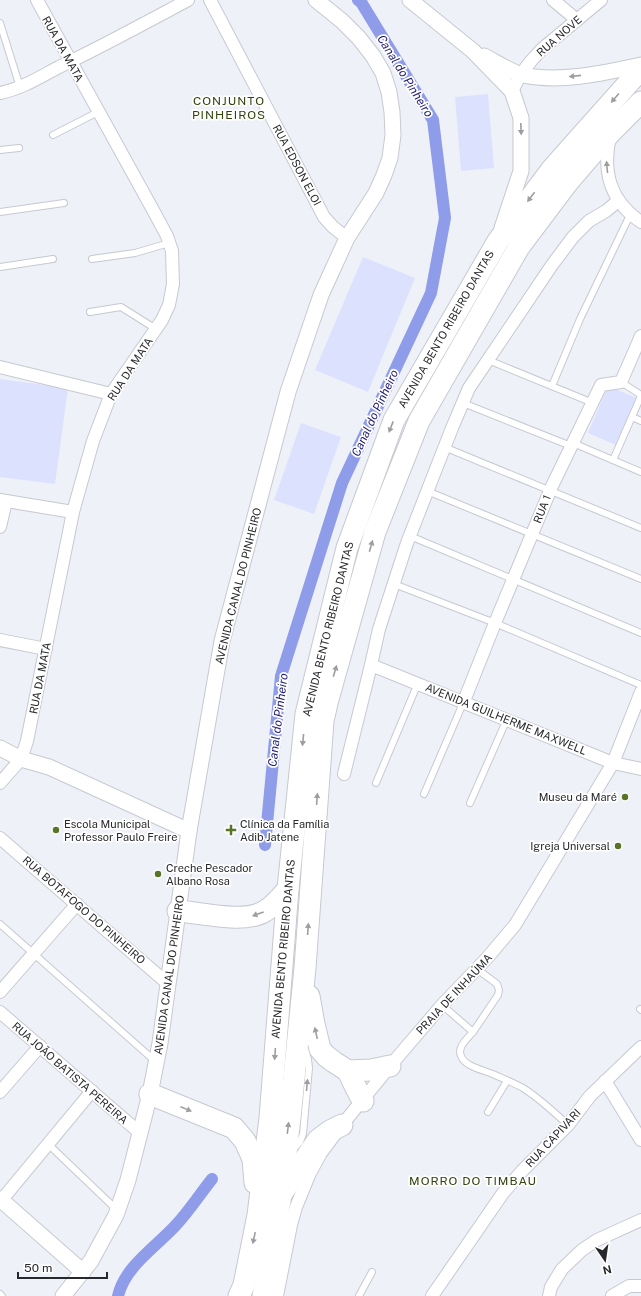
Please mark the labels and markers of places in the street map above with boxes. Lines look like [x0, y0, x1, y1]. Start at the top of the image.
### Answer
place label: Museu da Maré [539, 791, 617, 803]
marker: Museu da Maré [620, 792, 630, 802]
place label: Escola Municipal Professor Paulo Freire [64, 818, 178, 843]
place label: Clínica da Família Adib Jatene [240, 818, 329, 843]
marker: Clínica da Família Adib Jatene [225, 824, 237, 836]
marker: Escola Municipal Professor Paulo Freire [51, 825, 61, 835]
place label: Igreja Universal [530, 840, 610, 852]
marker: Igreja Universal [613, 841, 623, 851]
place label: Creche Pescador Albano Rosa [166, 862, 253, 887]
marker: Creche Pescador Albano Rosa [153, 869, 163, 879]

